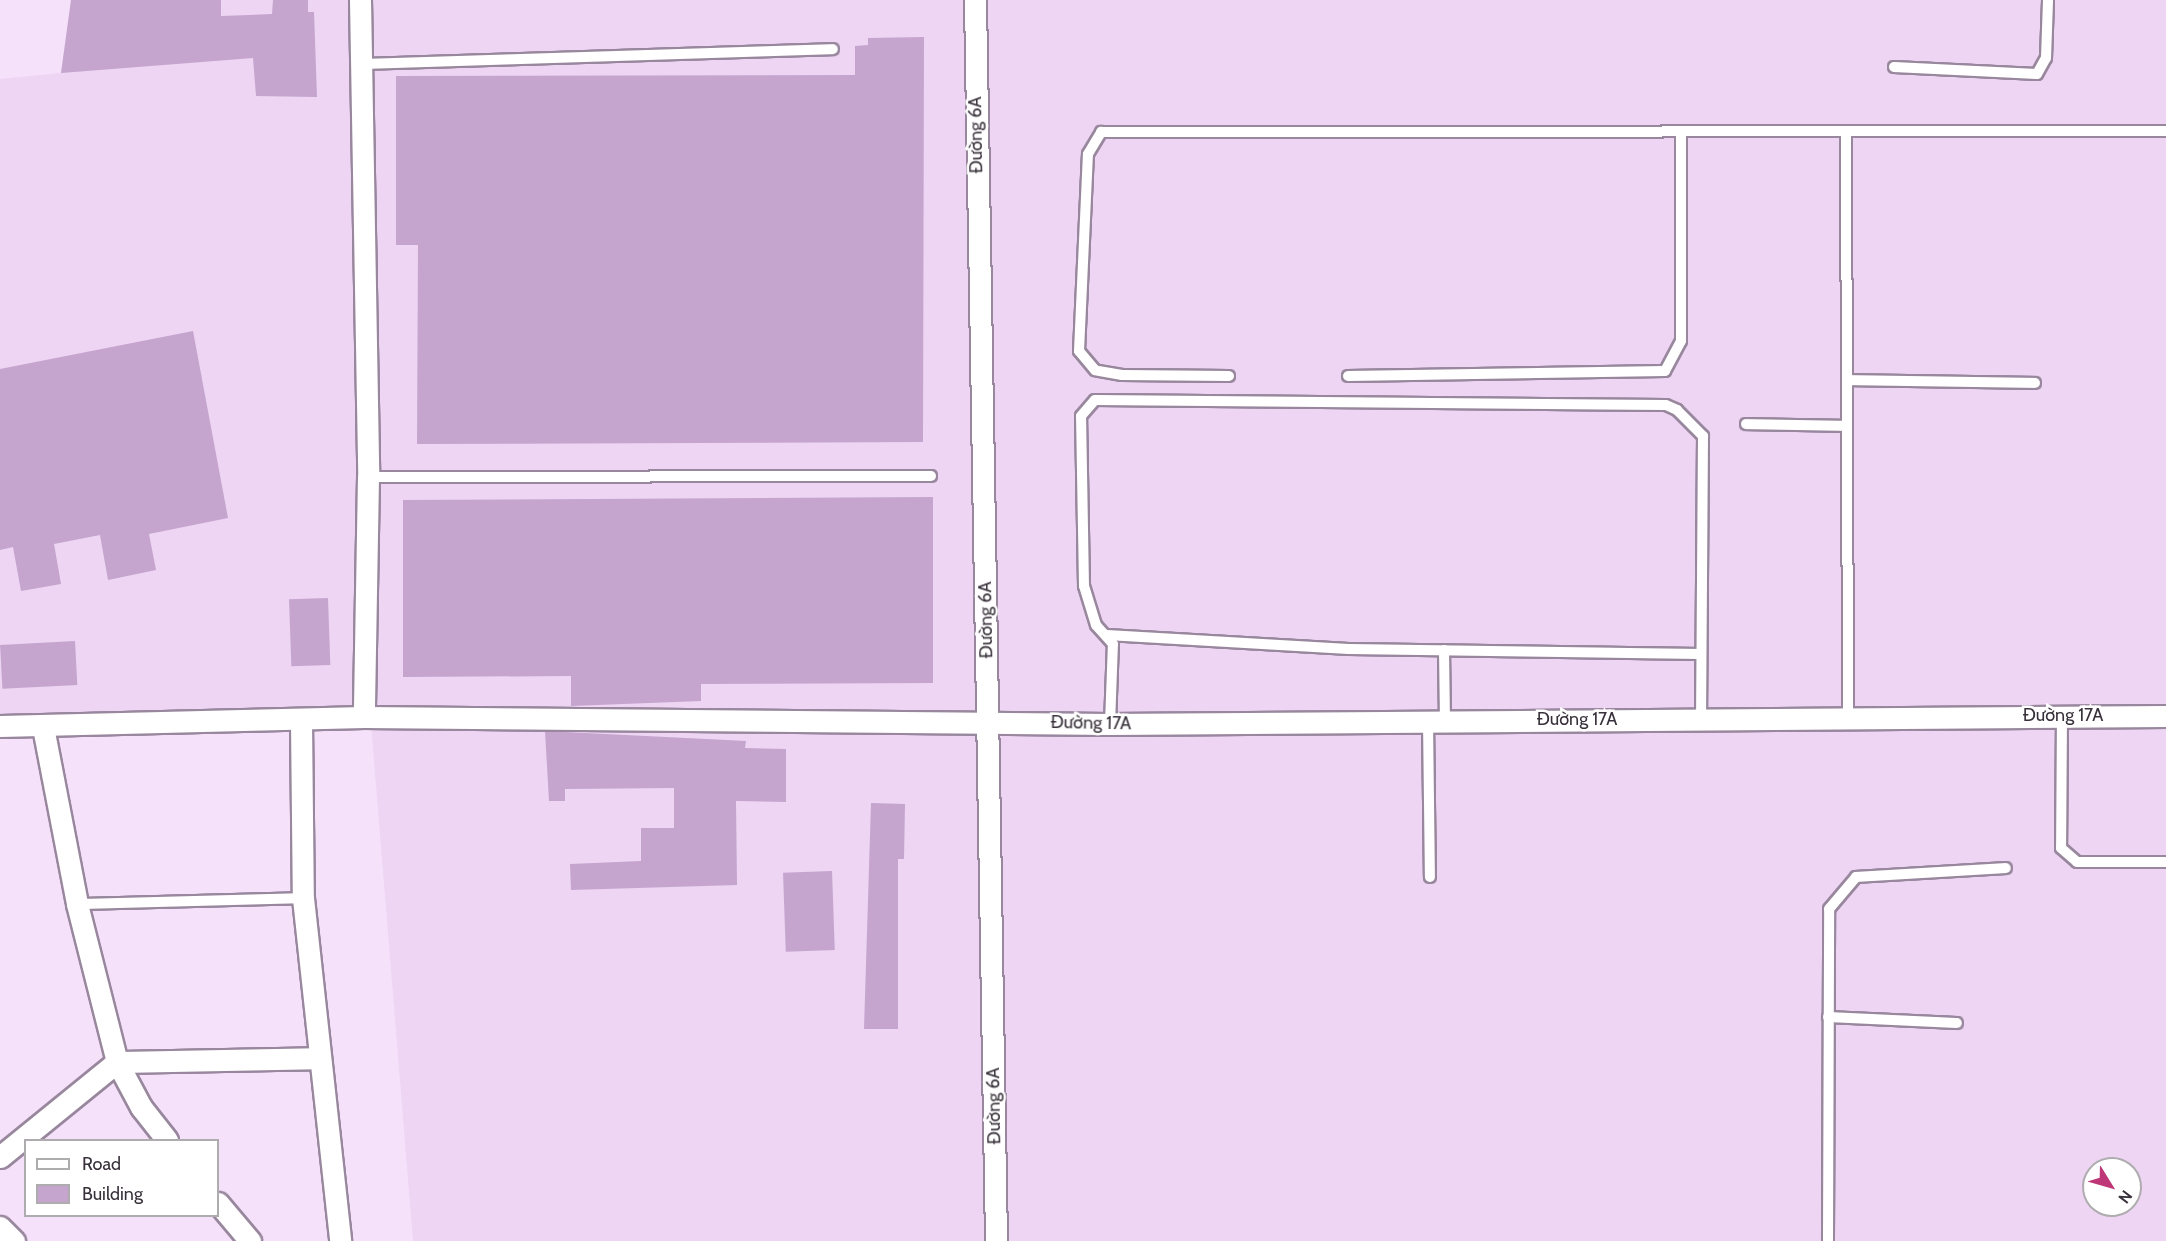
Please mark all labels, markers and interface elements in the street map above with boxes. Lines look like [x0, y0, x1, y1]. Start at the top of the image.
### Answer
street label: Đường 6A [965, 96, 987, 174]
street label: Đường 6A [975, 581, 997, 659]
street label: Đường 17A [2023, 704, 2103, 726]
street label: Đường 17A [1537, 708, 1617, 730]
street label: Đường 17A [1050, 711, 1132, 735]
street label: Đường 6A [983, 1067, 1005, 1145]
legend [24, 1139, 219, 1217]
text: Road [82, 1153, 121, 1175]
north arrow [2082, 1157, 2142, 1217]
text: Building [82, 1183, 143, 1205]
text: N [2114, 1187, 2136, 1207]

